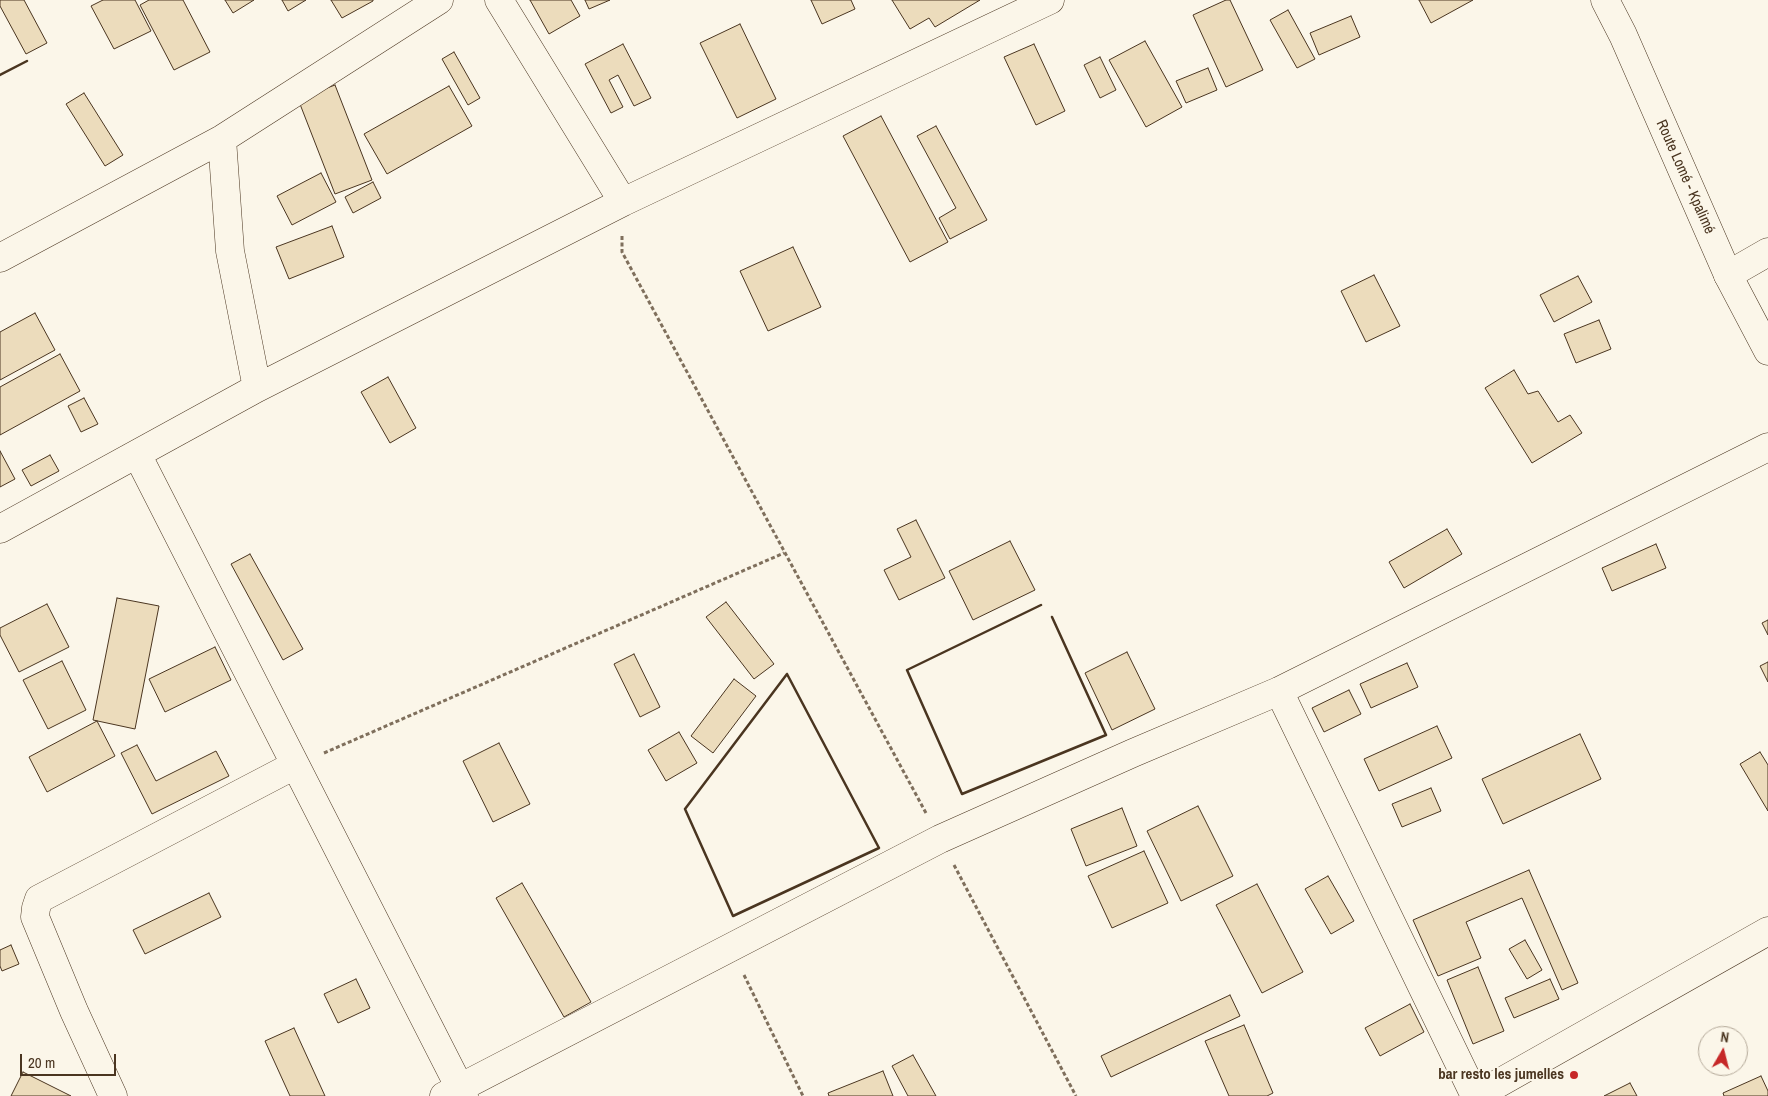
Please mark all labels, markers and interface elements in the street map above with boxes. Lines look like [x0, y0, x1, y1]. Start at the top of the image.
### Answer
street label: Route Lomé - Kpalimé [1652, 117, 1718, 237]
north arrow [1698, 1026, 1748, 1076]
text: N [1720, 1028, 1730, 1047]
scale bar [22, 1044, 119, 1076]
text: 20 m [28, 1052, 55, 1073]
place label: bar resto les jumelles [1438, 1066, 1564, 1084]
marker: bar resto les jumelles [1568, 1069, 1580, 1081]

